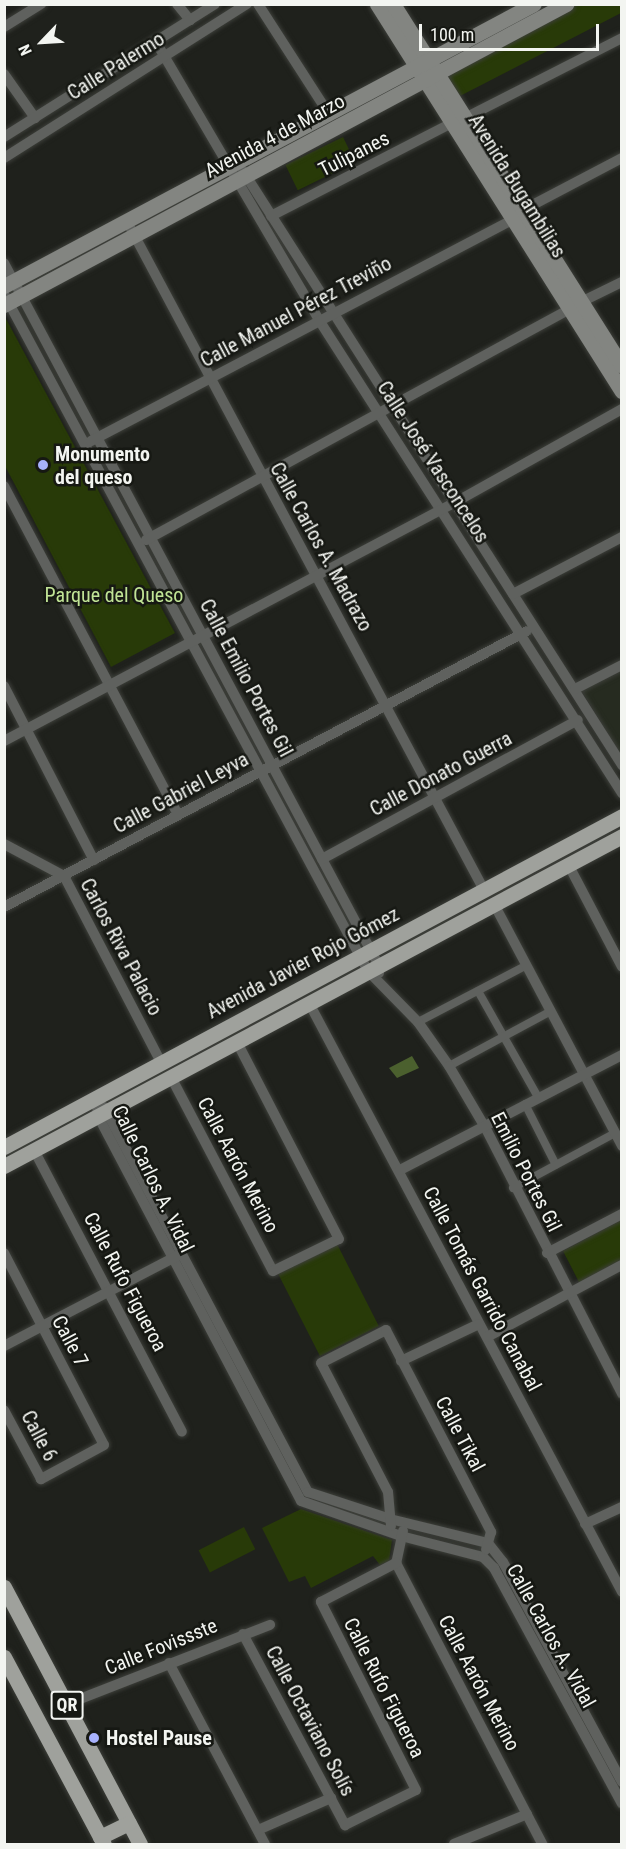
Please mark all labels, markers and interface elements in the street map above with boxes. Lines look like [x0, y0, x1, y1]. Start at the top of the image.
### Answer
north arrow [12, 12, 72, 72]
scale bar [422, 12, 602, 50]
text: 100 m [430, 24, 474, 45]
street label: Calle Palermo [63, 27, 169, 105]
text: N [15, 41, 36, 58]
street label: Avenida 4 de Marzo [201, 89, 349, 183]
street label: Avenida Bugambilias [463, 110, 571, 262]
street label: Tulipanes [315, 126, 393, 182]
street label: Calle Manuel Pérez Treviño [196, 251, 396, 373]
street label: Calle José Vasconcelos [372, 377, 494, 547]
place label: Monumento del queso [55, 442, 150, 489]
marker: Monumento del queso [36, 458, 50, 472]
street label: Calle Carlos A. Madrazo [265, 458, 377, 636]
park label: Parque del Queso [45, 583, 183, 607]
street label: Calle Emilio Portes Gil [194, 595, 298, 761]
street label: Calle Donato Guerra [366, 726, 516, 822]
street label: Calle Gabriel Leyva [109, 747, 253, 839]
street label: Carlos Riva Palacio [75, 874, 167, 1020]
street label: Avenida Javier Rojo Gómez [203, 902, 403, 1024]
street label: Calle Aarón Merino [192, 1093, 284, 1237]
street label: Calle Carlos A. Vidal [107, 1102, 199, 1256]
street label: Emilio Portes Gil [486, 1108, 566, 1236]
street label: Calle Tomás Garrido Canabal [418, 1182, 546, 1396]
street label: Calle Rufo Figueroa [78, 1208, 172, 1356]
street label: Calle 7 [47, 1312, 93, 1370]
street label: Calle Tikal [430, 1392, 490, 1476]
street label: Calle 6 [16, 1407, 62, 1465]
street label: Calle Carlos A. Vidal [502, 1560, 600, 1712]
street label: Calle Aarón Merino [433, 1611, 525, 1755]
street label: Calle Fovissste [101, 1614, 221, 1680]
street label: Calle Rufo Figueroa [338, 1614, 430, 1762]
street label: Calle Octaviano Solís [260, 1642, 360, 1800]
road number: QR [50, 1690, 84, 1720]
place label: Hostel Pause [106, 1726, 212, 1750]
marker: Hostel Pause [87, 1731, 101, 1745]

